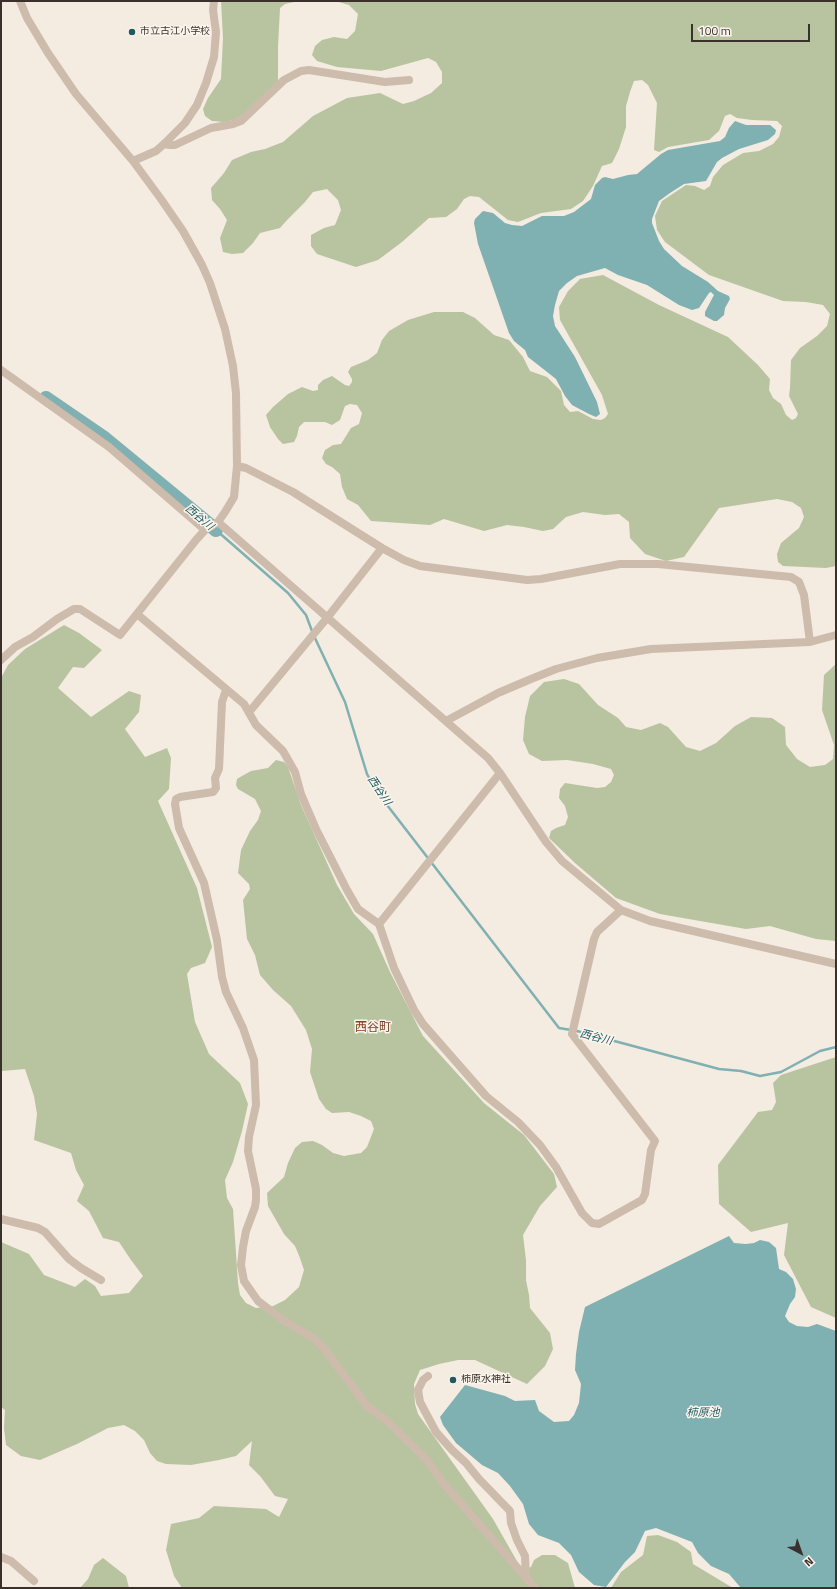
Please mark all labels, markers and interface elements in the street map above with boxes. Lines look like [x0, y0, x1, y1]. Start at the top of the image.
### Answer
scale bar [693, 16, 812, 42]
text: 100 m [698, 21, 731, 40]
place label: 市立古江小学校 [140, 26, 210, 38]
marker: 市立古江小学校 [127, 27, 137, 37]
water label: 西谷川 [182, 502, 216, 534]
water label: 西谷川 [364, 774, 394, 808]
district label: 西谷町 [355, 1021, 391, 1035]
water label: 西谷川 [578, 1028, 614, 1048]
place label: 柿原水神社 [461, 1374, 511, 1386]
marker: 柿原水神社 [448, 1375, 458, 1385]
water label: 柿原池 [687, 1406, 719, 1420]
north arrow [781, 1533, 821, 1573]
text: N [801, 1554, 817, 1571]

